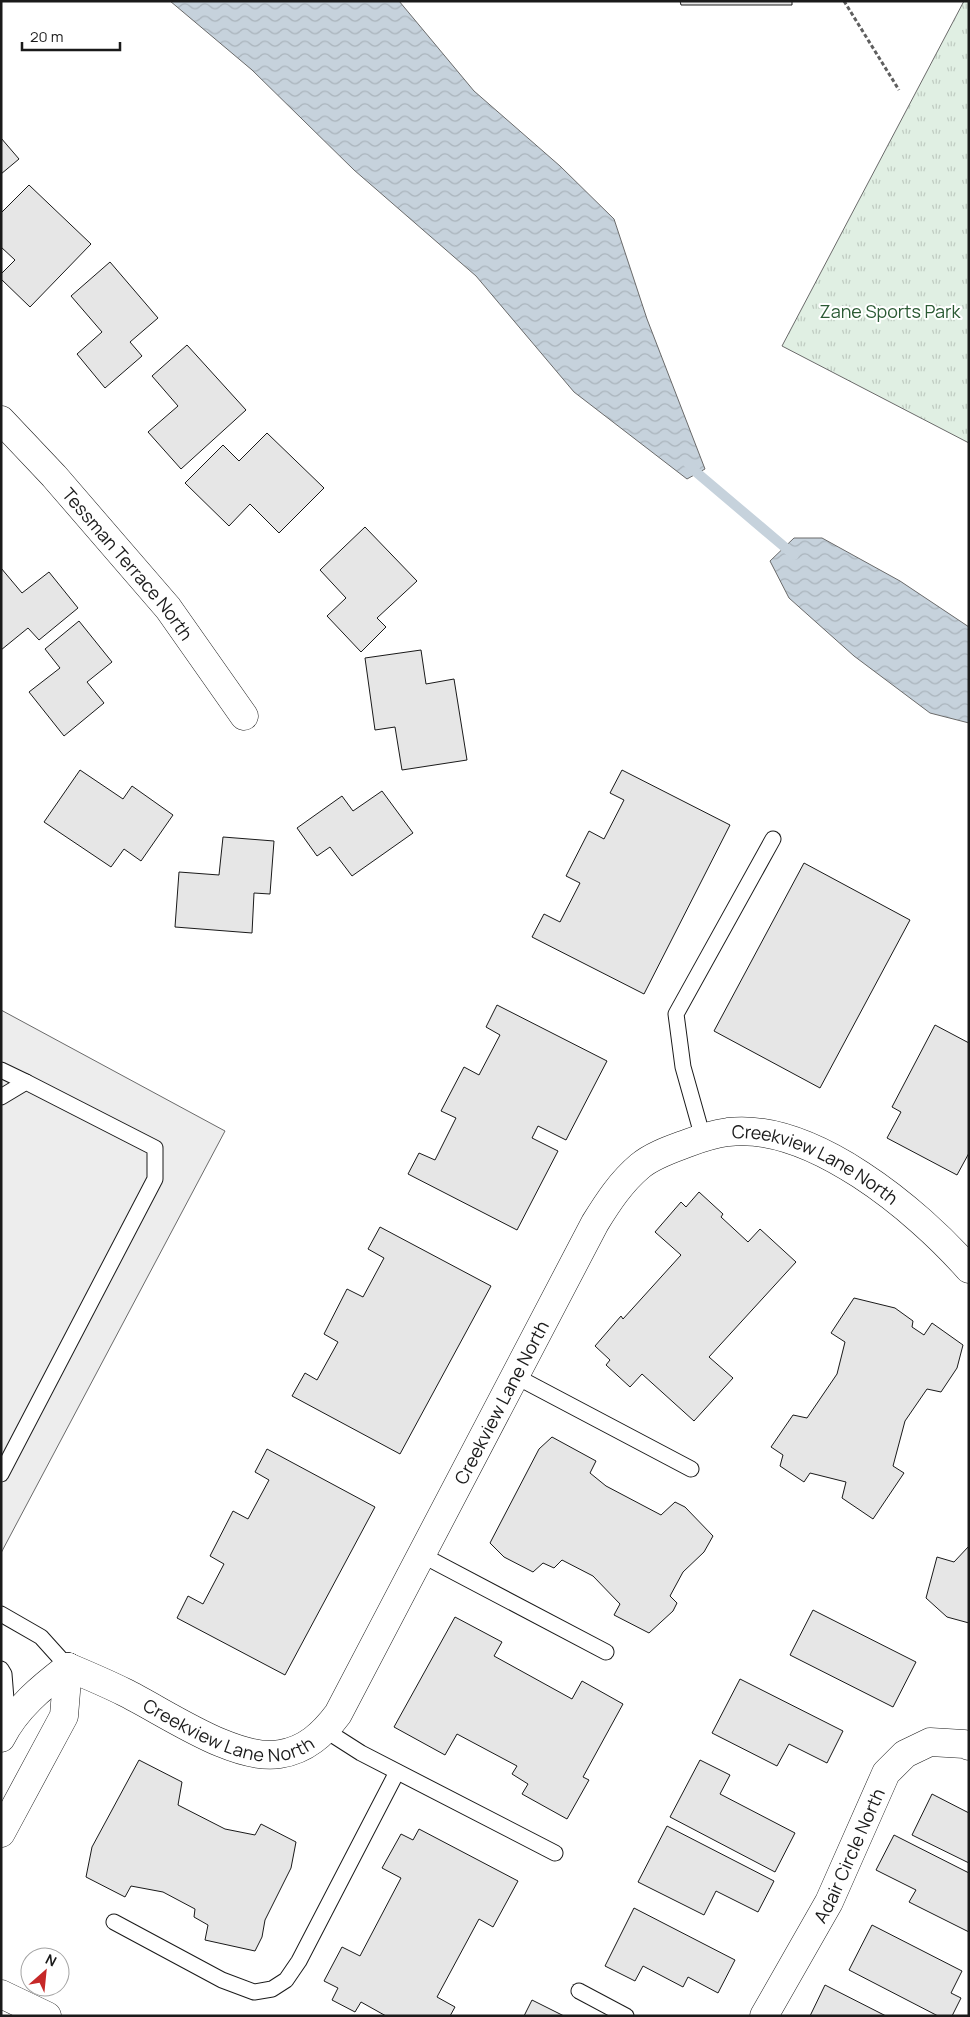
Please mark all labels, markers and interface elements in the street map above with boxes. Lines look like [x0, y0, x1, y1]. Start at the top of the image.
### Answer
scale bar [22, 20, 120, 52]
text: 20 m [30, 26, 63, 47]
park label: Zane Sports Park [820, 299, 961, 323]
street label: Tessman Terrace North [57, 482, 199, 645]
street label: Creekview Lane North [732, 1119, 903, 1210]
street label: Creekview Lane North [448, 1316, 554, 1488]
street label: Creekview Lane North [139, 1693, 319, 1767]
street label: Adair Circle North [808, 1784, 890, 1927]
north arrow [20, 1947, 70, 1997]
text: N [42, 1949, 60, 1971]

